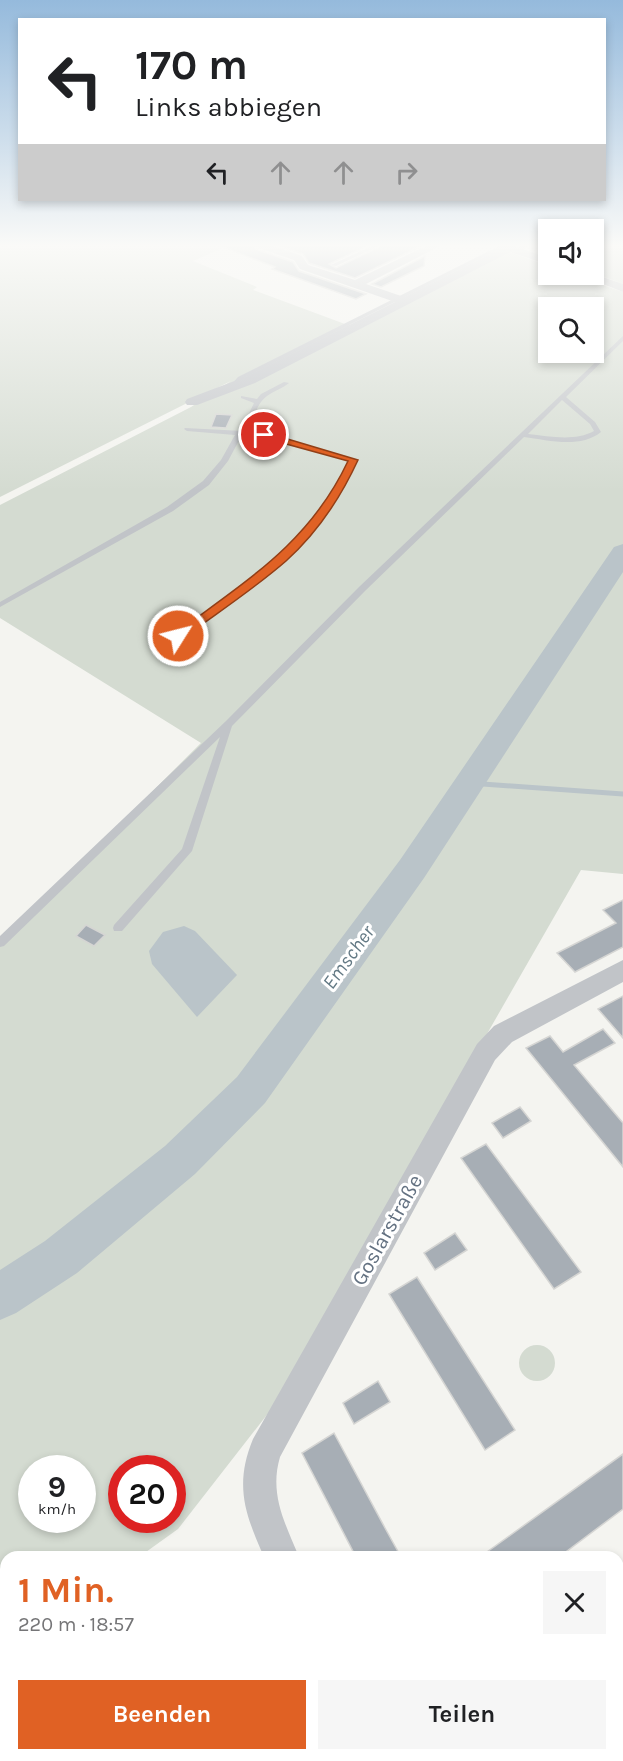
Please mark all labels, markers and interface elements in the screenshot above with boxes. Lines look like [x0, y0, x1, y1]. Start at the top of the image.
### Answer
text: 170 m [135, 40, 248, 90]
icon: left [36, 42, 114, 120]
text: Links abbiegen [135, 91, 322, 123]
icon: left [201, 156, 234, 189]
icon: ahead [264, 156, 297, 189]
icon: ahead [327, 156, 360, 189]
icon: right [390, 156, 423, 189]
map controls [538, 219, 604, 363]
button: sound [538, 219, 604, 285]
button: search [538, 297, 604, 363]
pin [238, 409, 289, 460]
icon: arrive [247, 418, 280, 451]
position arrow [146, 604, 210, 668]
water label: Emscher [318, 920, 380, 993]
street label: Goslarstraße [347, 1170, 427, 1290]
speed limit sign: 20 [108, 1455, 186, 1533]
text: 9 [48, 1469, 66, 1505]
text: km/h [38, 1500, 76, 1518]
text: 1 Min. [18, 1569, 113, 1611]
button: close [543, 1571, 606, 1634]
text: 220 m · 18:57 [18, 1613, 134, 1636]
button: Beenden [18, 1680, 306, 1749]
button: Teilen [318, 1680, 606, 1749]

